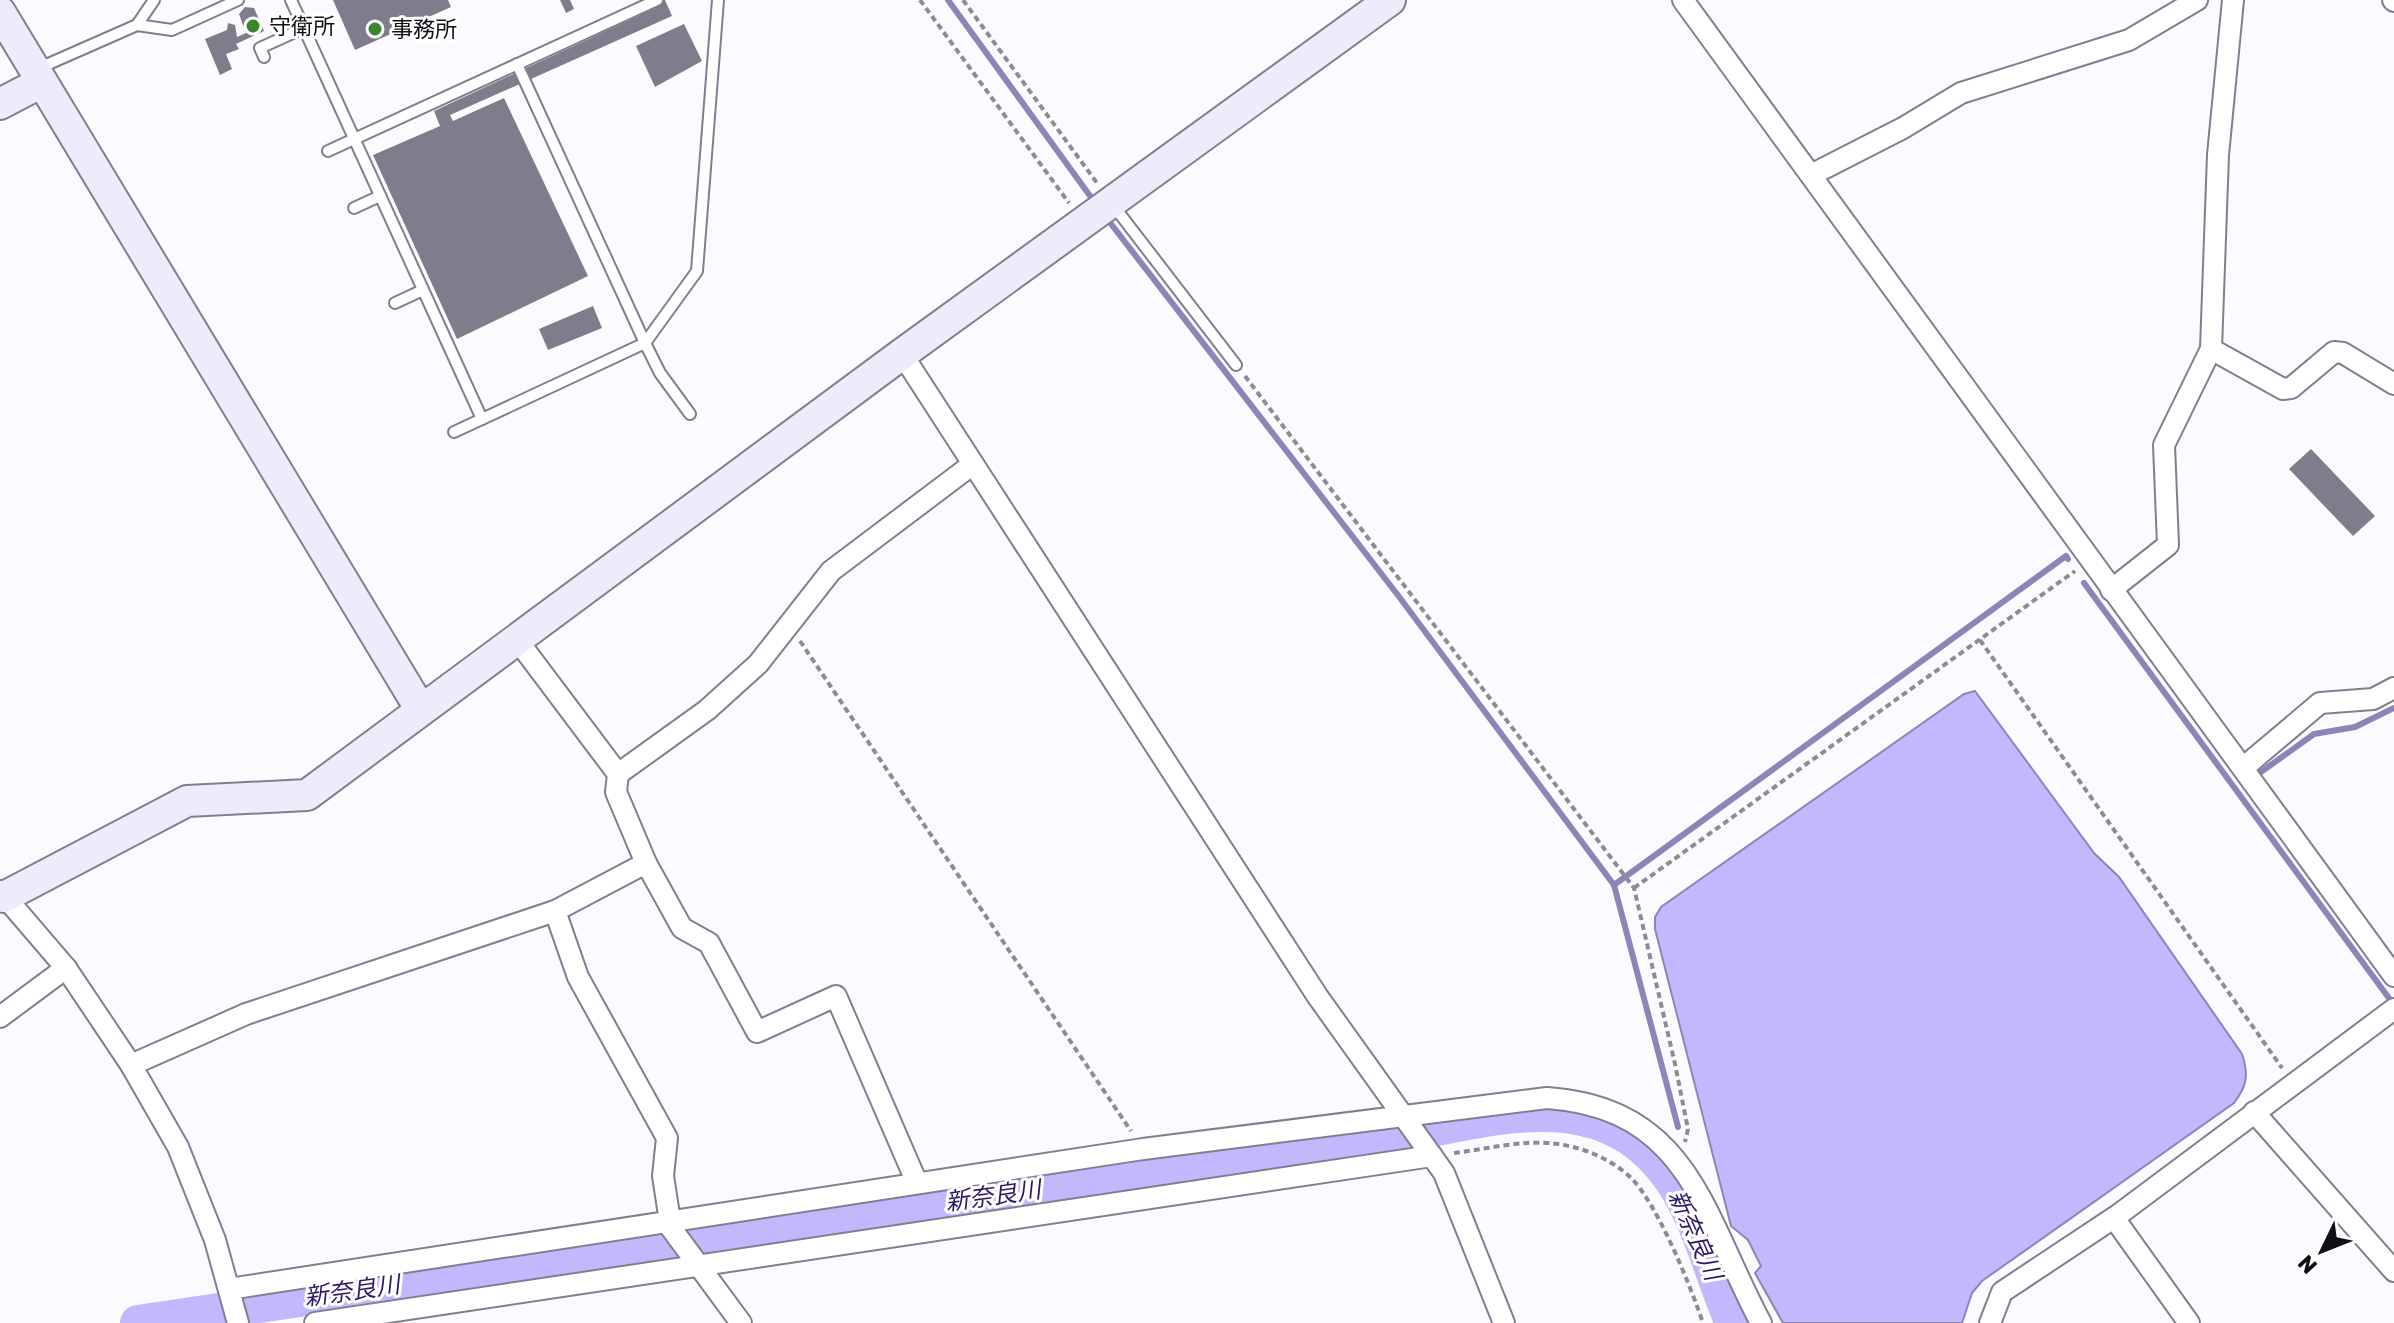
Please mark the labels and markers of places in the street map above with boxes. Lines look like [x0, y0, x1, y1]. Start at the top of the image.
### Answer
place label: 守衛所 [269, 13, 335, 40]
place label: 事務所 [391, 16, 457, 43]
marker: 守衛所 [244, 17, 262, 35]
marker: 事務所 [366, 20, 384, 38]

